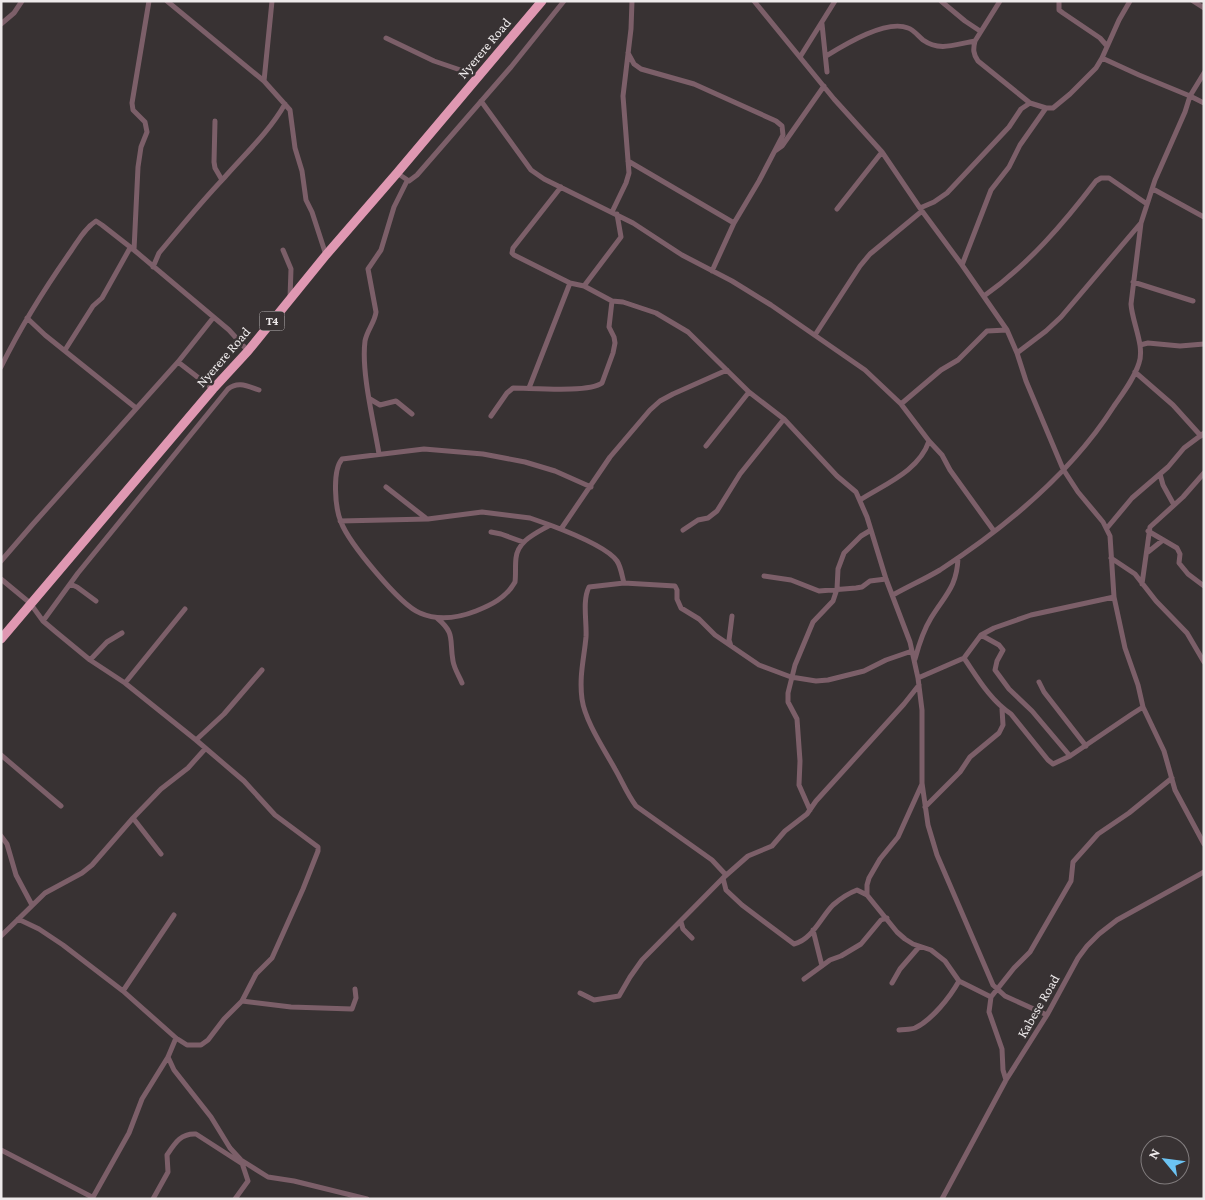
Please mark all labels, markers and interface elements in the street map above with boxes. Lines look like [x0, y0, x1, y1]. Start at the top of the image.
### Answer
street label: Nyerere Road [454, 14, 514, 82]
road number: T4 [260, 312, 284, 331]
street label: Nyerere Road [193, 323, 254, 390]
street label: Kabese Road [1013, 971, 1063, 1040]
north arrow [1140, 1135, 1190, 1185]
text: N [1144, 1145, 1163, 1162]

